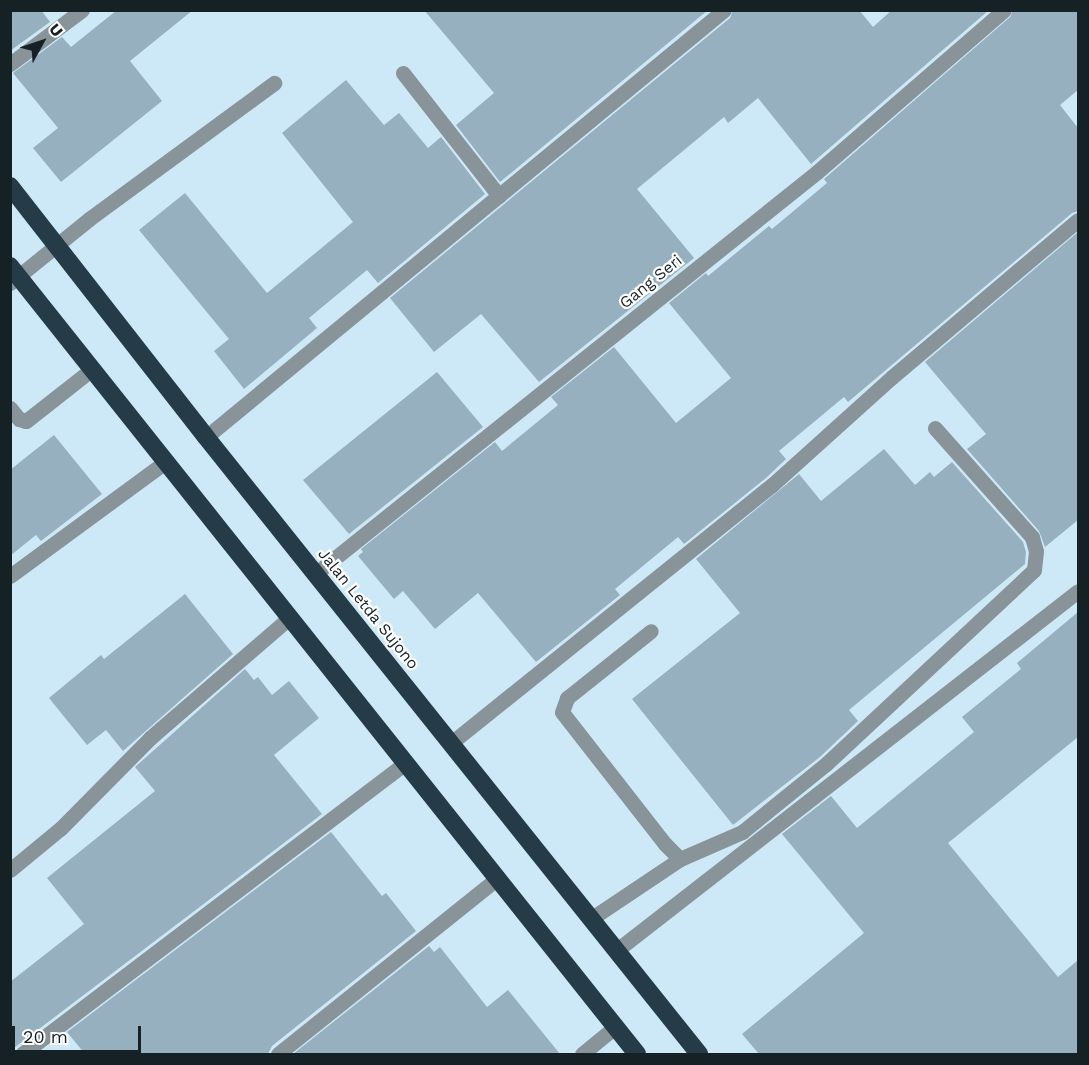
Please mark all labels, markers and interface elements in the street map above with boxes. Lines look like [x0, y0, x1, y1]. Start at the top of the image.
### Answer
north arrow [12, 12, 72, 72]
text: U [45, 20, 67, 41]
street label: Gang Seri [616, 251, 686, 313]
street label: Jalan Letda Sujono [313, 545, 423, 673]
scale bar [15, 1014, 144, 1052]
text: 20 m [23, 1026, 68, 1047]

